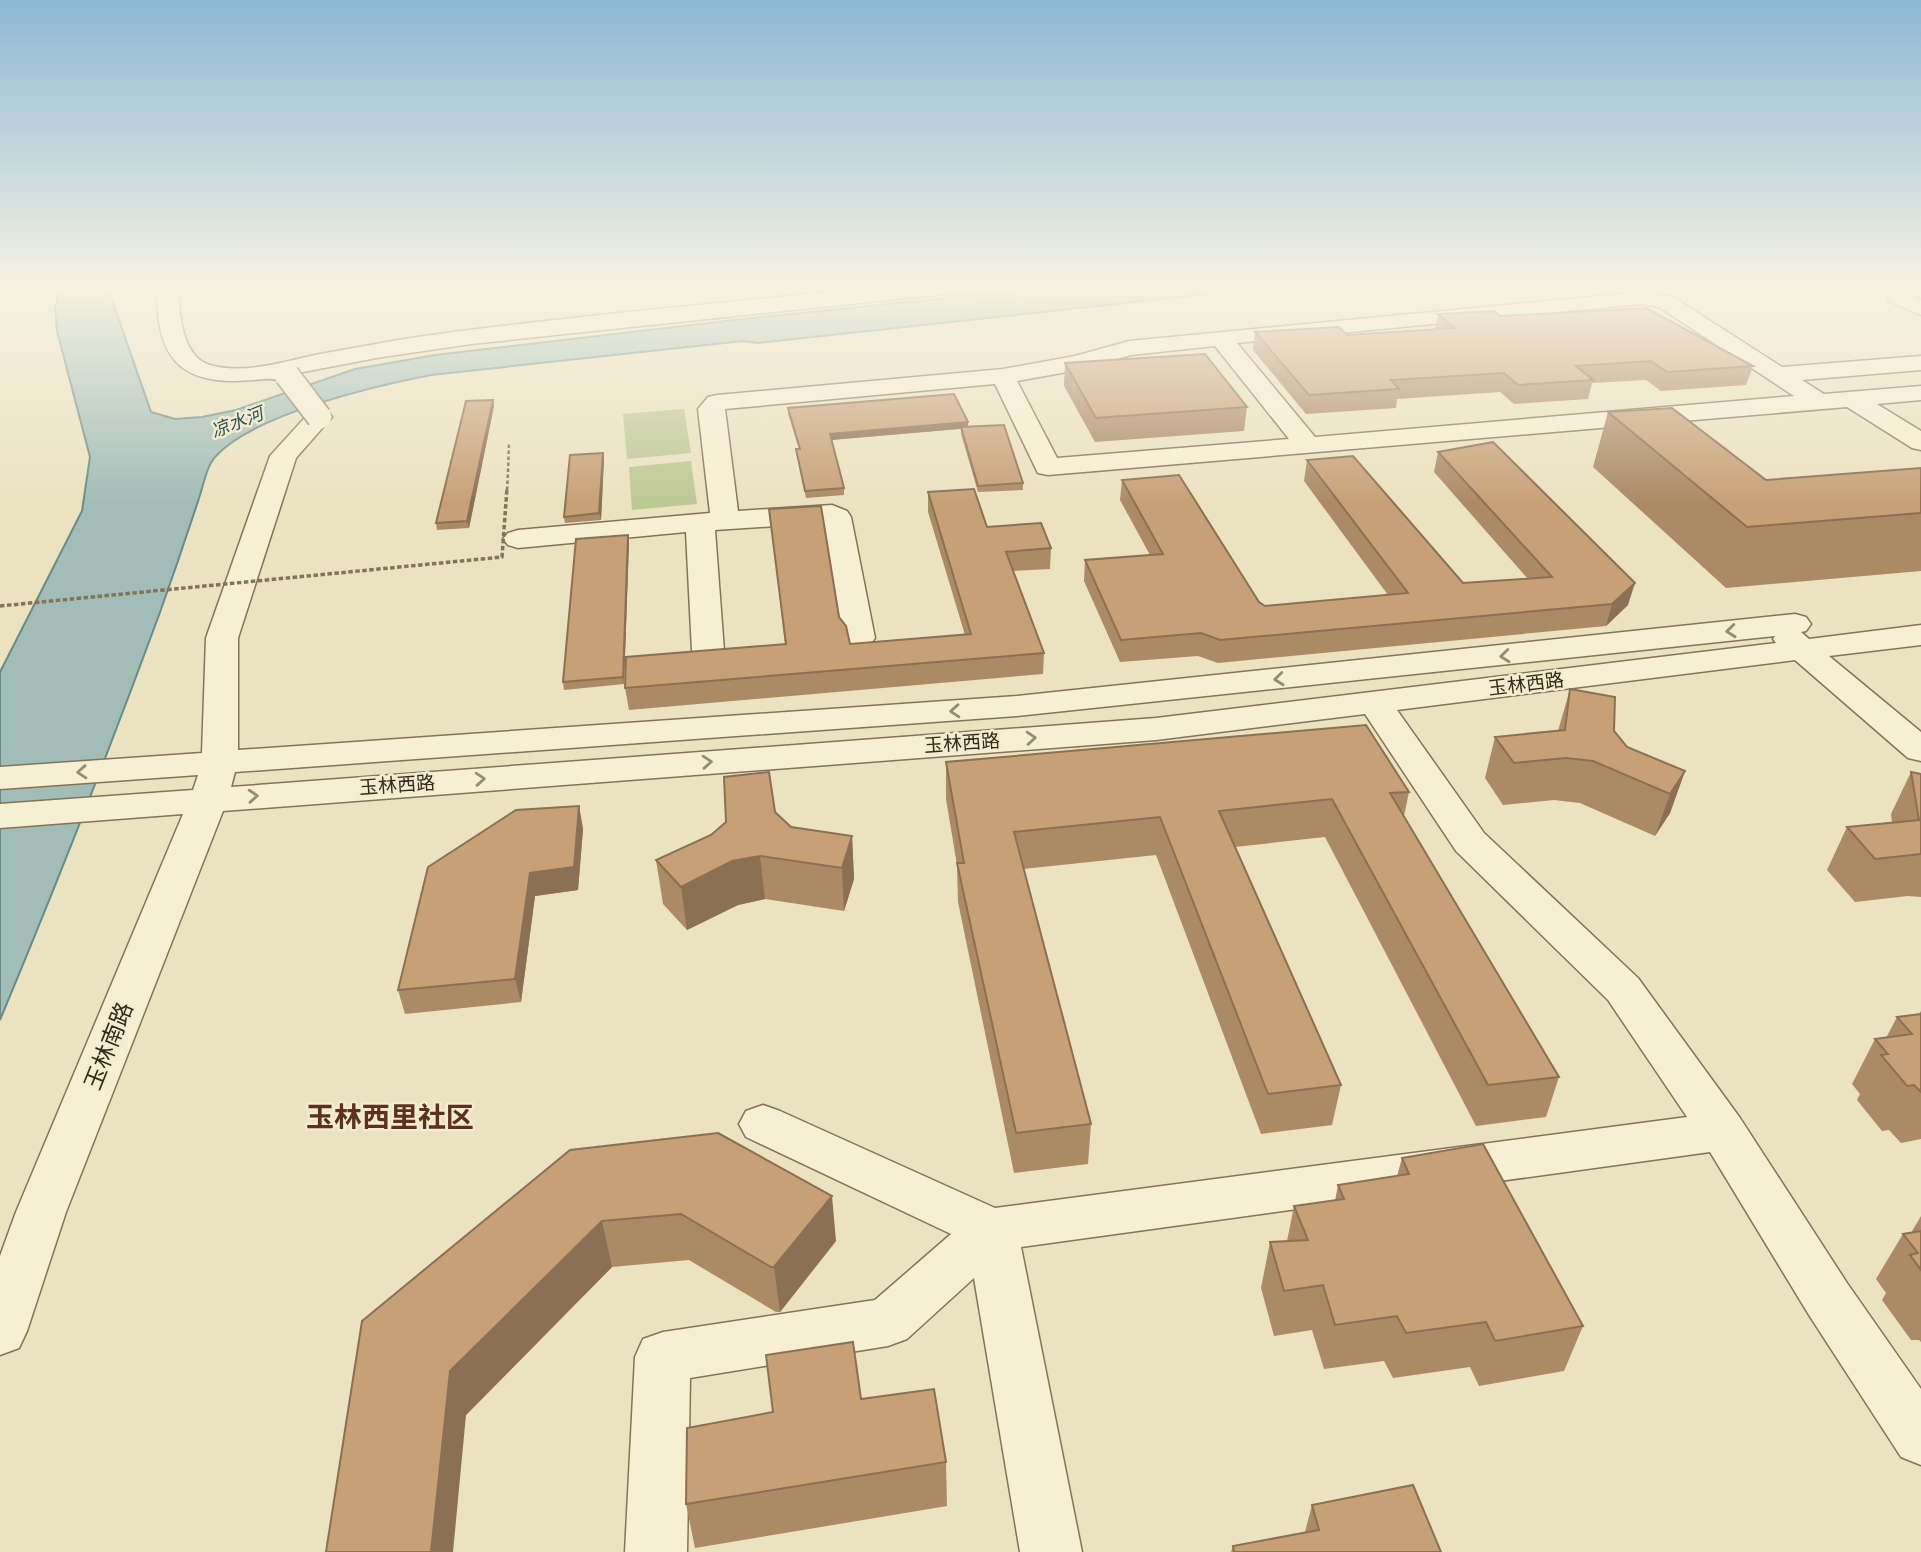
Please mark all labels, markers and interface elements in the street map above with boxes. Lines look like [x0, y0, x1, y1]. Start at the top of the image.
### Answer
water label: 凉水河 [208, 401, 269, 441]
one-way arrow [1726, 624, 1737, 639]
one-way arrow [1499, 648, 1510, 663]
street label: 玉林西路 [1487, 668, 1565, 700]
one-way arrow [1273, 671, 1284, 686]
one-way arrow [949, 703, 960, 718]
street label: 玉林西路 [923, 729, 1001, 757]
one-way arrow [1026, 731, 1037, 746]
one-way arrow [701, 755, 712, 770]
one-way arrow [76, 764, 87, 779]
street label: 玉林西路 [358, 771, 436, 799]
one-way arrow [475, 772, 486, 787]
one-way arrow [248, 789, 259, 804]
street label: 玉林南路 [79, 998, 139, 1094]
district label: 玉林西里社区 [306, 1101, 474, 1134]

